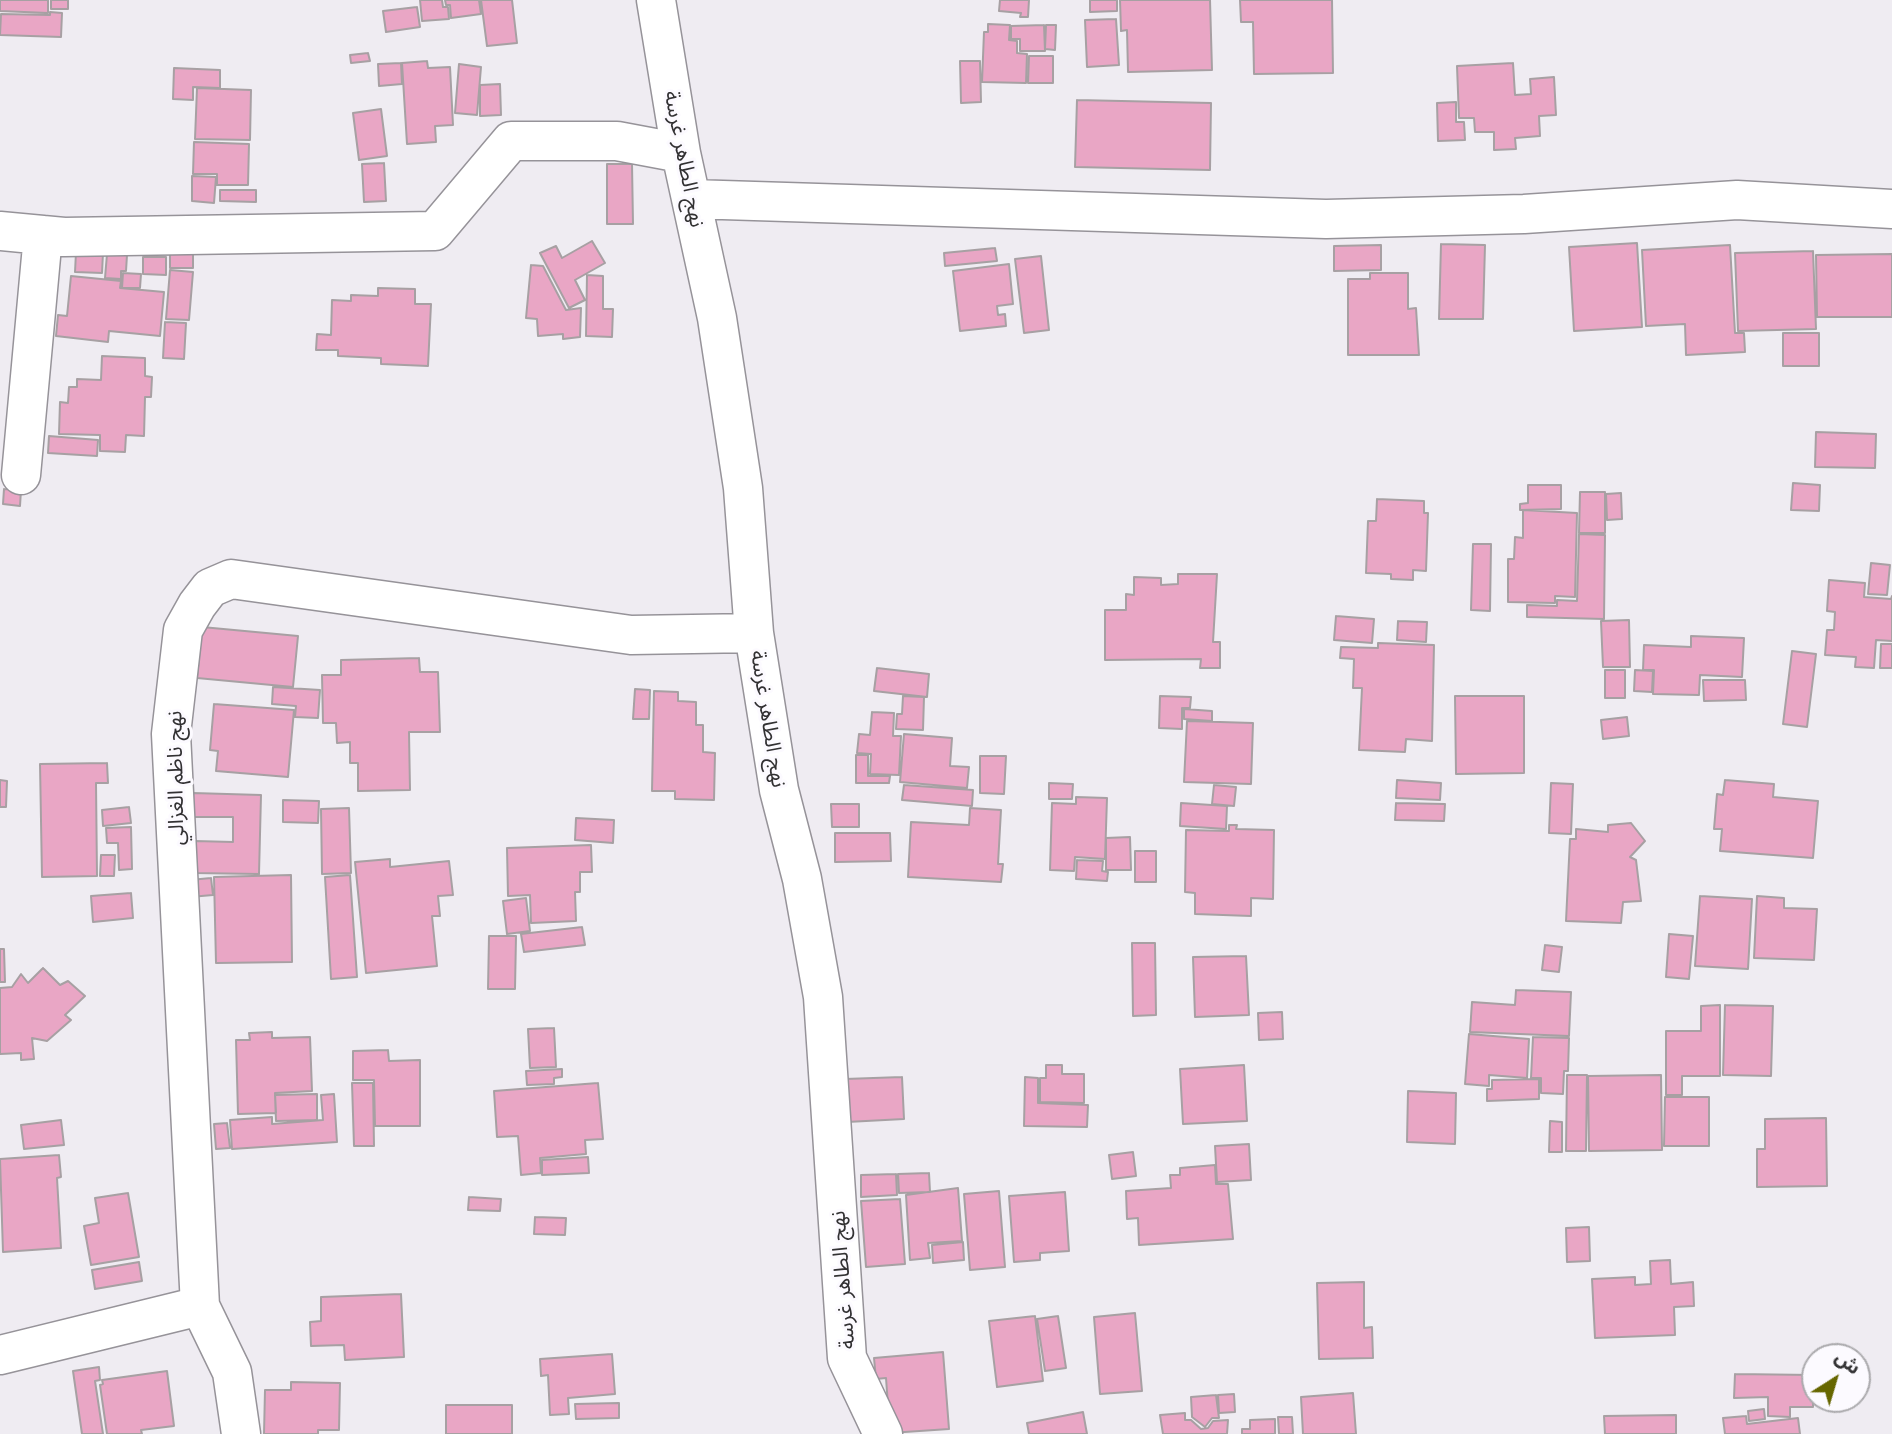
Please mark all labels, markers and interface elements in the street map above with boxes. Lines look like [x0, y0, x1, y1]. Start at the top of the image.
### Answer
street label: نهج الطاهر غرسة [658, 89, 710, 229]
street label: نهج الطاهر غرسة [745, 649, 791, 789]
street label: نهج ناظم الغزالي [162, 710, 190, 846]
street label: نهج الطاهر غرسة [826, 1210, 860, 1350]
north arrow [1801, 1343, 1871, 1413]
text: ش [1830, 1345, 1865, 1379]

